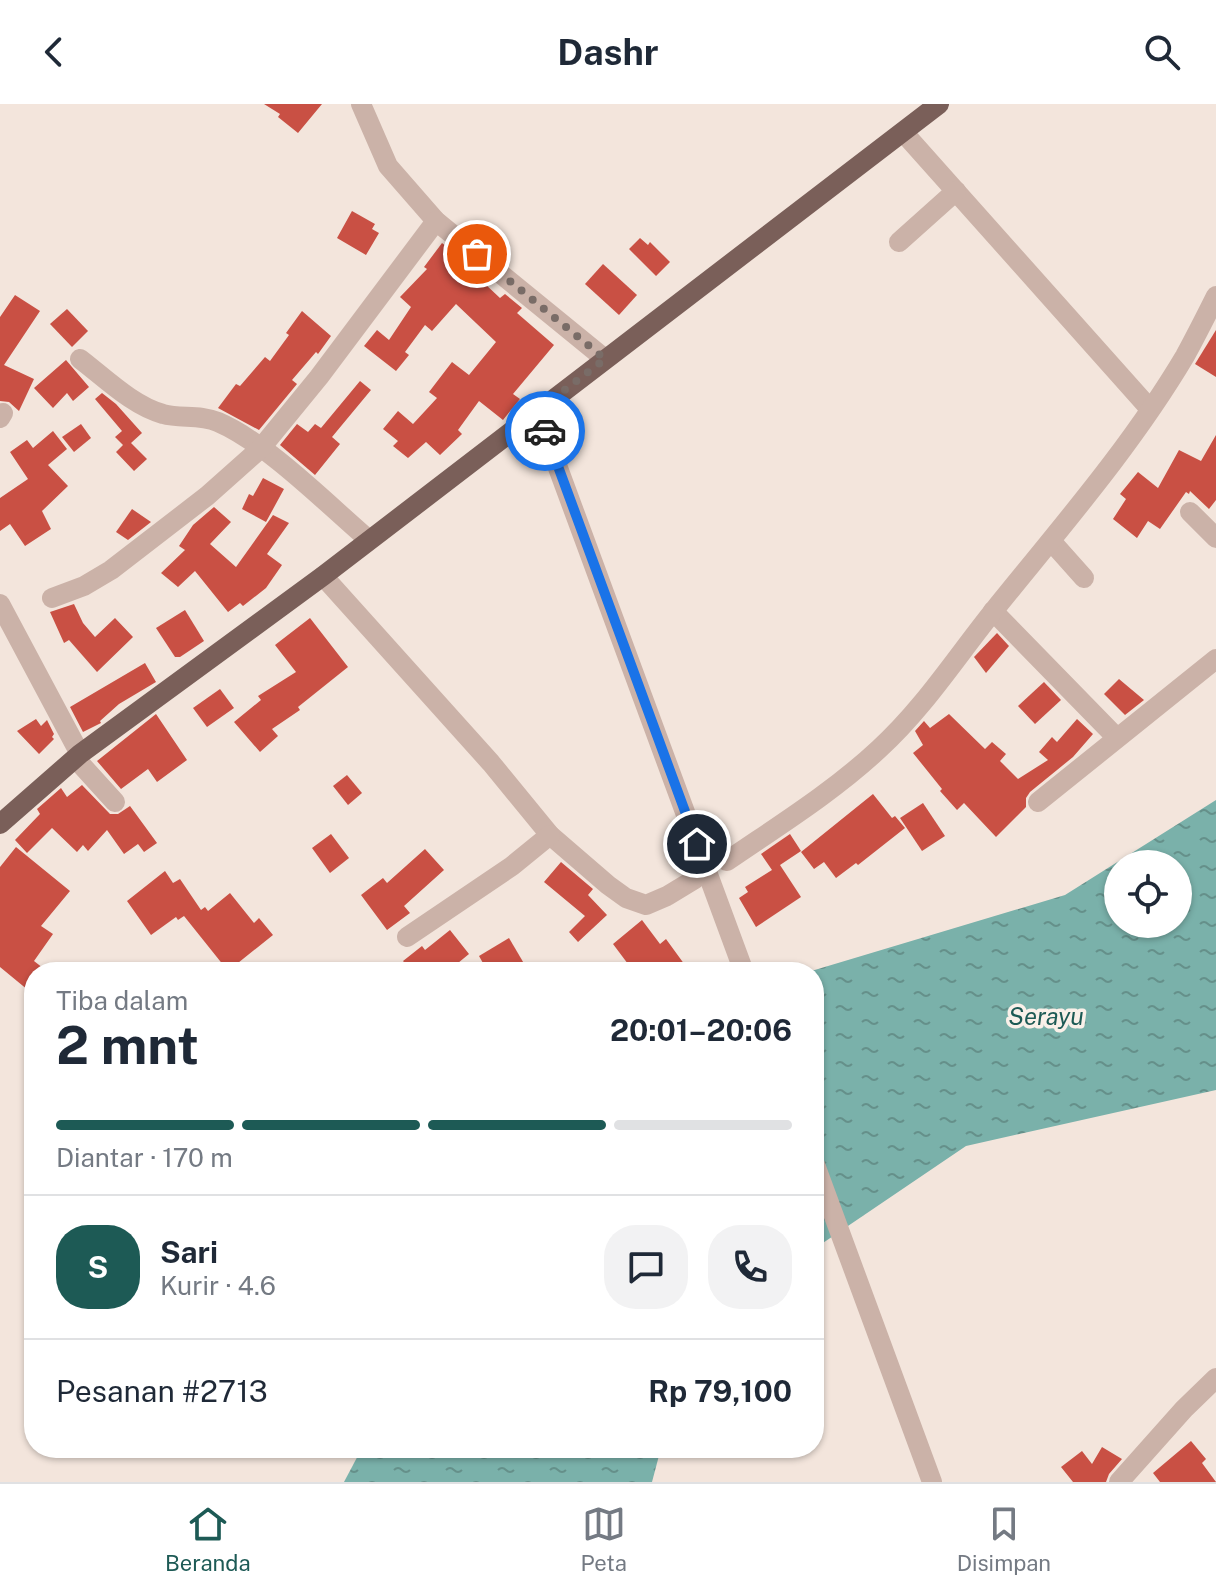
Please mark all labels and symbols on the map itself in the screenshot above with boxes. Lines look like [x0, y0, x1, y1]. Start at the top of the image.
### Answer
pin [443, 220, 511, 288]
courier [505, 391, 585, 471]
pin [663, 810, 731, 878]
water label: Serayu [1008, 1002, 1084, 1030]

